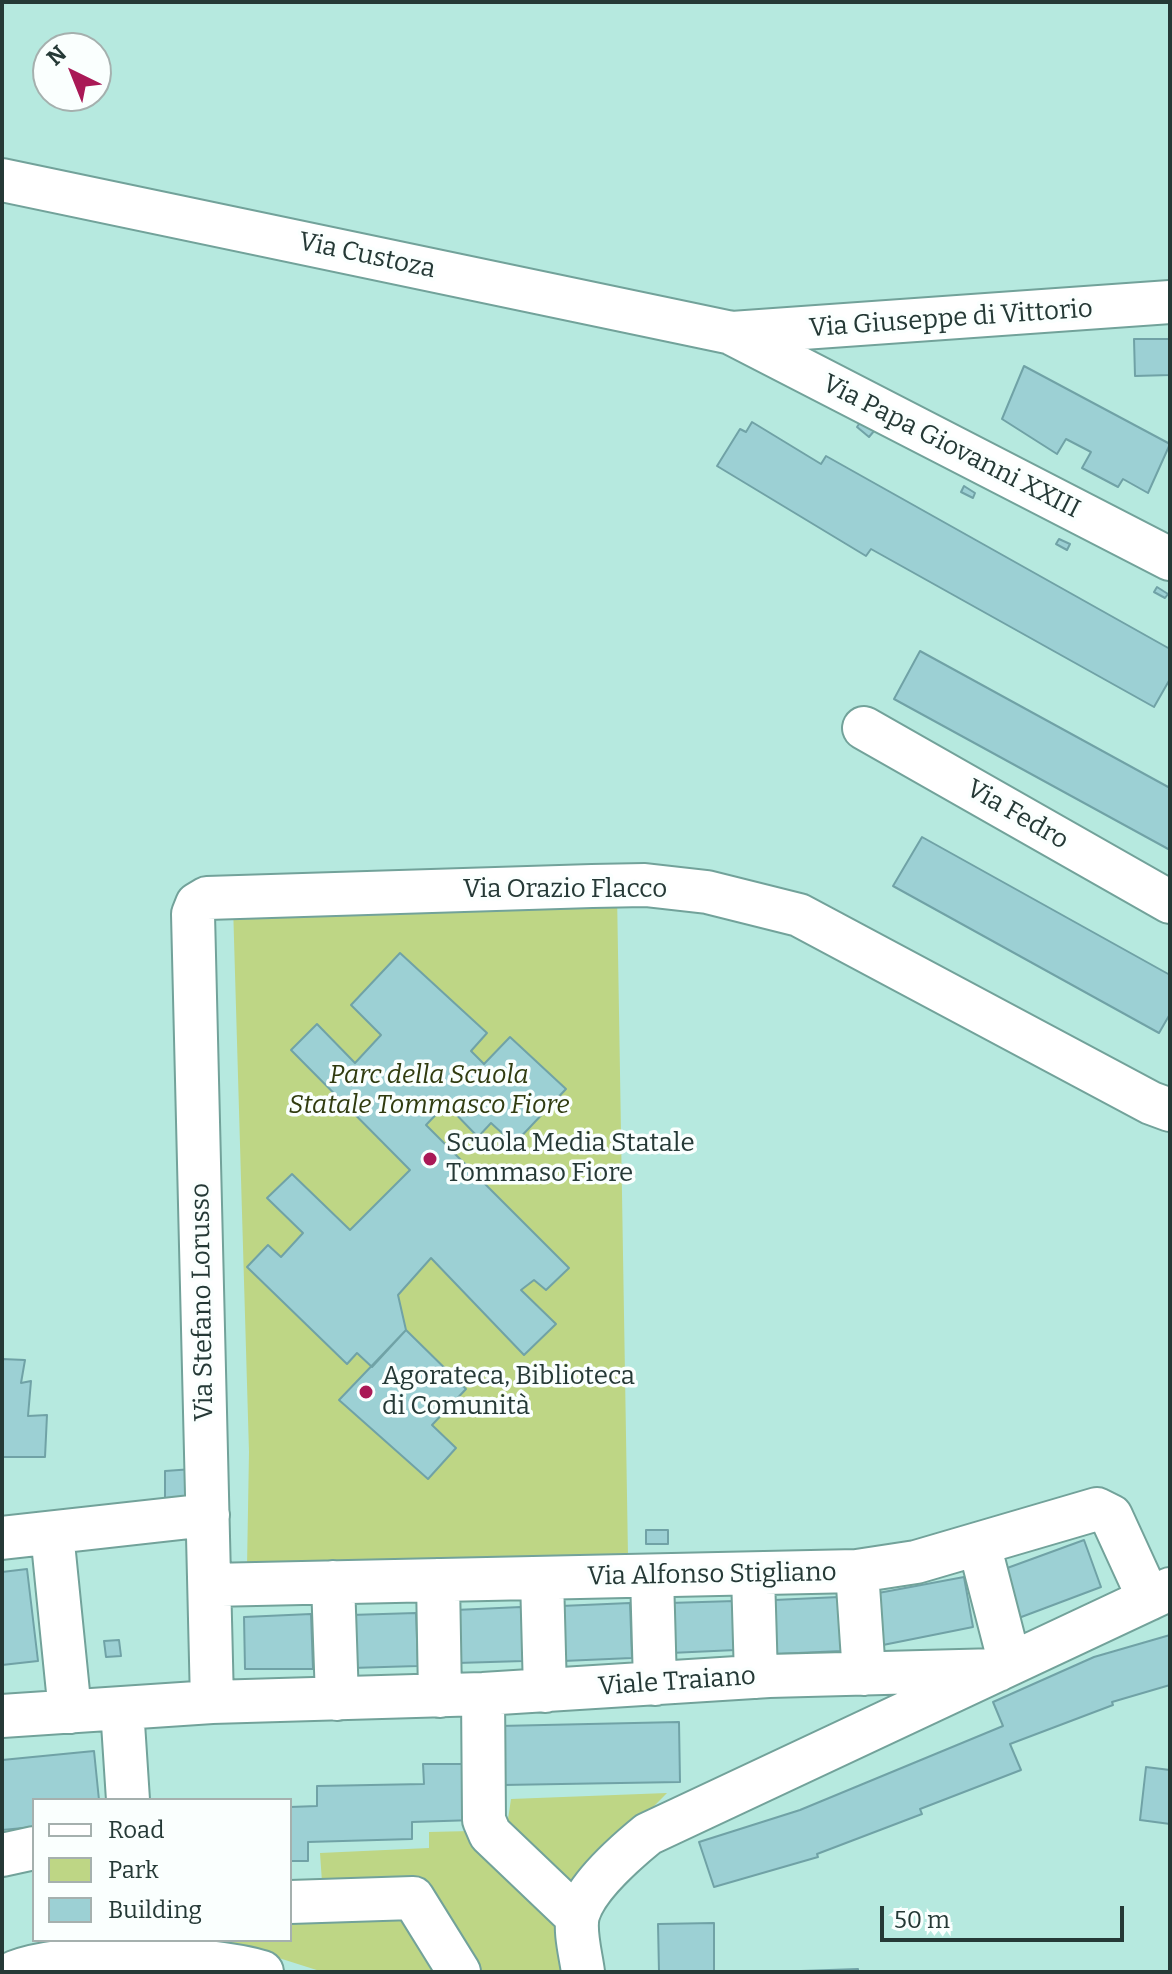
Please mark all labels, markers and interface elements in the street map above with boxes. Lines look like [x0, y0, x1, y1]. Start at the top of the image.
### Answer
north arrow [32, 32, 112, 112]
text: N [41, 40, 72, 71]
street label: Via Custoza [296, 226, 438, 286]
street label: Via Giuseppe di Vittorio [808, 294, 1094, 344]
street label: Via Papa Giovanni XXIII [817, 368, 1085, 526]
street label: Via Fedro [960, 773, 1074, 857]
street label: Via Orazio Flacco [463, 874, 667, 906]
park label: Parc della Scuola Statale Tommasco Fiore [288, 1060, 570, 1122]
place label: Scuola Media Statale Tommaso Fiore [446, 1128, 695, 1190]
marker: Scuola Media Statale Tommaso Fiore [421, 1150, 439, 1168]
street label: Via Stefano Lorusso [185, 1183, 221, 1421]
place label: Agorateca, Biblioteca di Comunità [382, 1361, 635, 1422]
marker: Agorateca, Biblioteca di Comunità [357, 1383, 375, 1401]
street label: Via Alfonso Stigliano [587, 1557, 837, 1593]
street label: Viale Traiano [597, 1661, 757, 1703]
legend [32, 1798, 292, 1942]
text: Road [108, 1816, 164, 1844]
text: Park [108, 1856, 159, 1884]
scale bar [884, 1890, 1128, 1940]
text: Building [108, 1896, 202, 1924]
text: 50 m [894, 1906, 950, 1934]

